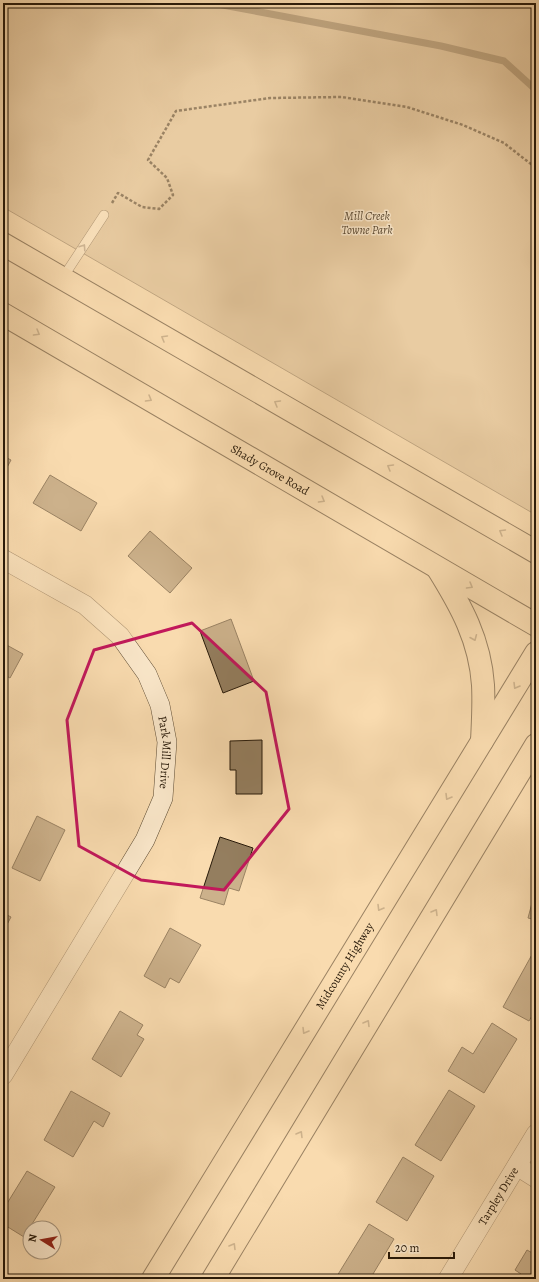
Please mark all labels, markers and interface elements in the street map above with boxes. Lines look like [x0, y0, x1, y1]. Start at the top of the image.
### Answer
park label: Mill Creek Towne Park [341, 208, 393, 238]
one-way arrow [78, 244, 86, 251]
one-way arrow [33, 329, 40, 336]
one-way arrow [161, 335, 168, 342]
one-way arrow [145, 394, 152, 401]
one-way arrow [274, 400, 281, 407]
street label: Shady Grove Road [228, 441, 313, 499]
one-way arrow [386, 465, 394, 472]
one-way arrow [318, 495, 325, 502]
one-way arrow [499, 530, 506, 537]
one-way arrow [466, 582, 473, 589]
one-way arrow [469, 634, 477, 641]
one-way arrow [513, 682, 520, 689]
street label: Park Mill Drive [154, 714, 175, 790]
one-way arrow [445, 793, 452, 800]
one-way arrow [377, 904, 385, 911]
one-way arrow [430, 909, 437, 916]
street label: Midcounty Highway [312, 919, 378, 1012]
one-way arrow [363, 1020, 370, 1027]
one-way arrow [302, 1027, 309, 1034]
one-way arrow [295, 1131, 303, 1138]
street label: Tarpley Drive [474, 1164, 522, 1228]
north arrow [22, 1220, 62, 1260]
text: N [25, 1233, 41, 1244]
scale bar [389, 1234, 454, 1260]
text: 20 m [395, 1240, 419, 1256]
one-way arrow [228, 1243, 235, 1250]

